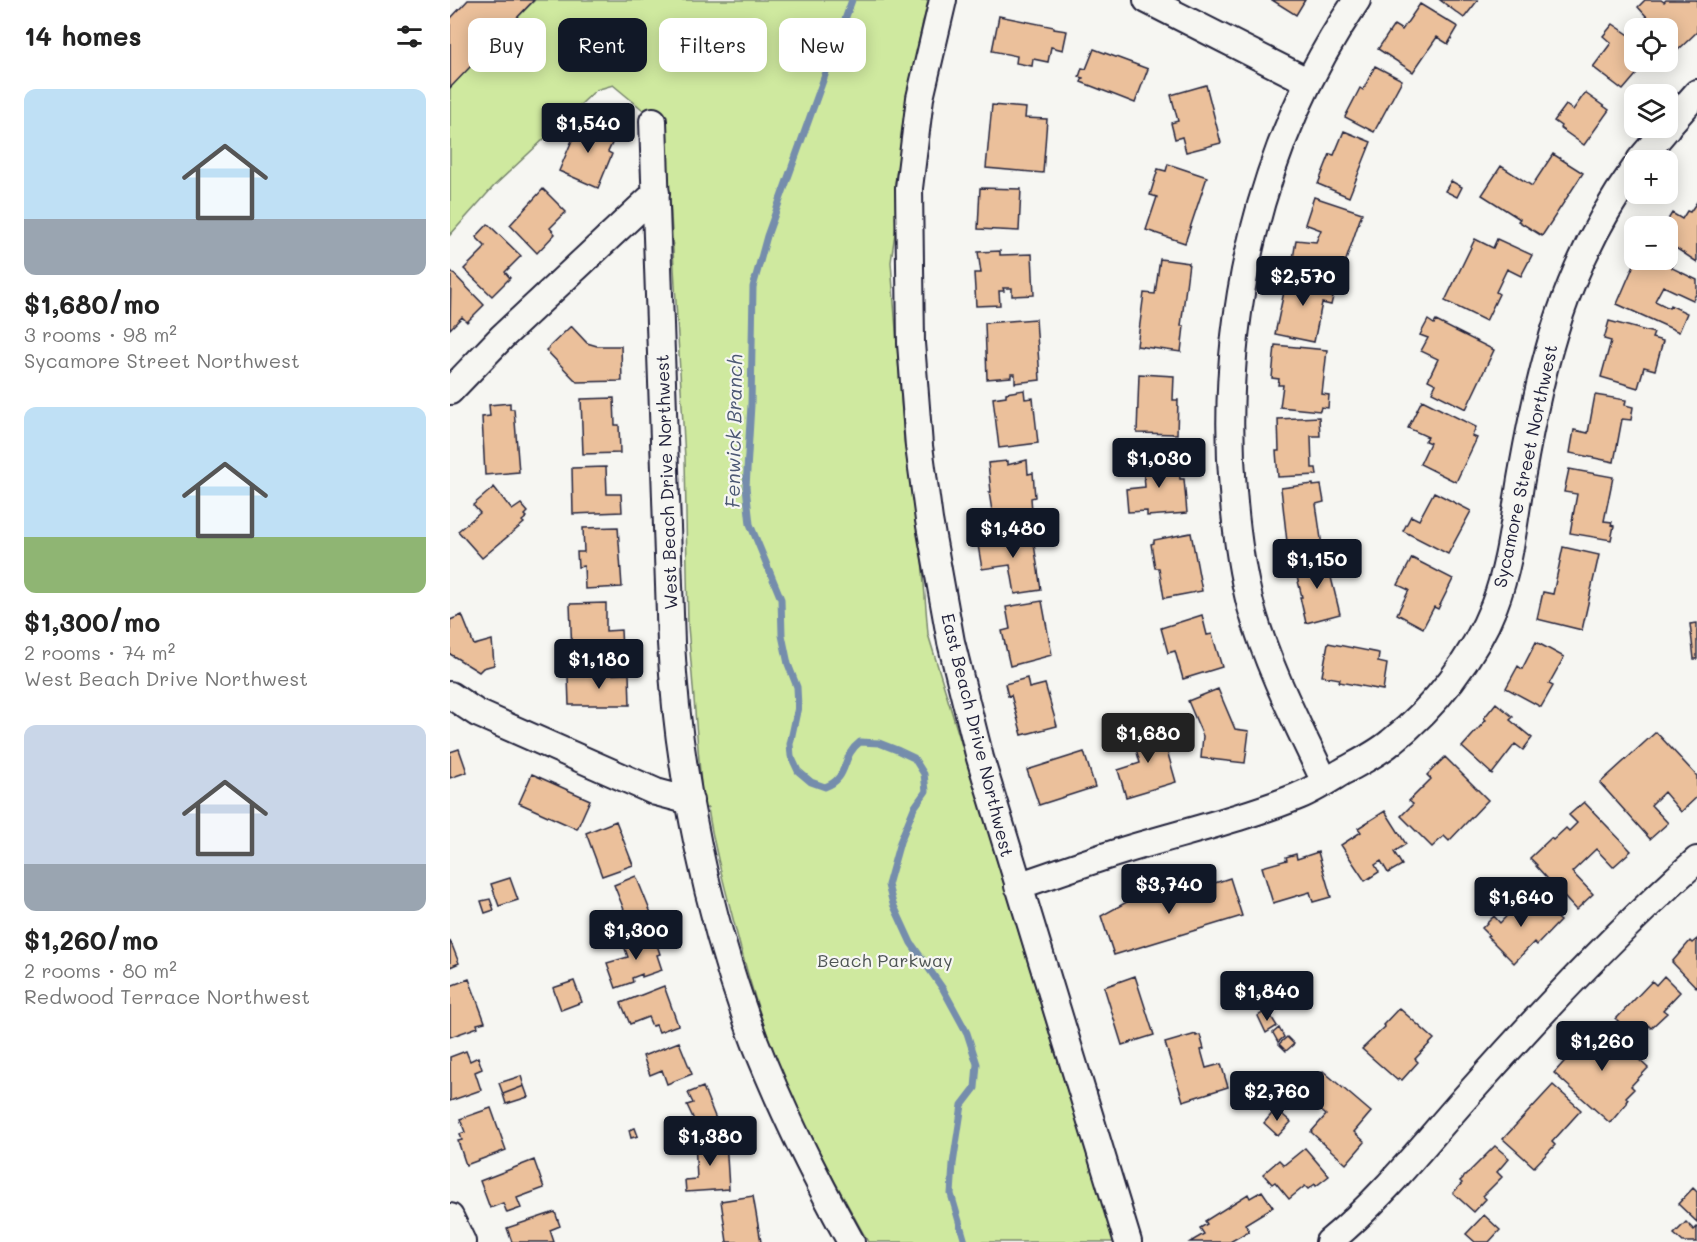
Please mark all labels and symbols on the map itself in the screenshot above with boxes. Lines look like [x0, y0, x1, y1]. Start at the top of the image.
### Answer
pin: $1,540 [539, 103, 637, 154]
pin: $2,570 [1254, 256, 1352, 307]
street label: Sycamore Street Northwest [1487, 342, 1563, 590]
street label: West Beach Drive Northwest [650, 354, 682, 610]
water label: Fenwick Branch [719, 354, 747, 508]
pin: $1,030 [1110, 438, 1208, 489]
pin: $1,480 [964, 508, 1062, 559]
pin: $1,150 [1268, 539, 1366, 590]
street label: East Beach Drive Northwest [936, 611, 1020, 859]
pin: $1,180 [550, 639, 648, 690]
pin: $1,680 [1099, 713, 1197, 764]
pin: $3,740 [1120, 864, 1218, 915]
pin: $1,640 [1472, 877, 1570, 928]
pin: $1,300 [587, 910, 685, 961]
park label: Beach Parkway [817, 948, 953, 972]
pin: $1,840 [1218, 971, 1316, 1022]
pin: $1,260 [1553, 1021, 1651, 1072]
pin: $2,760 [1228, 1071, 1326, 1122]
pin: $1,380 [661, 1116, 759, 1167]

